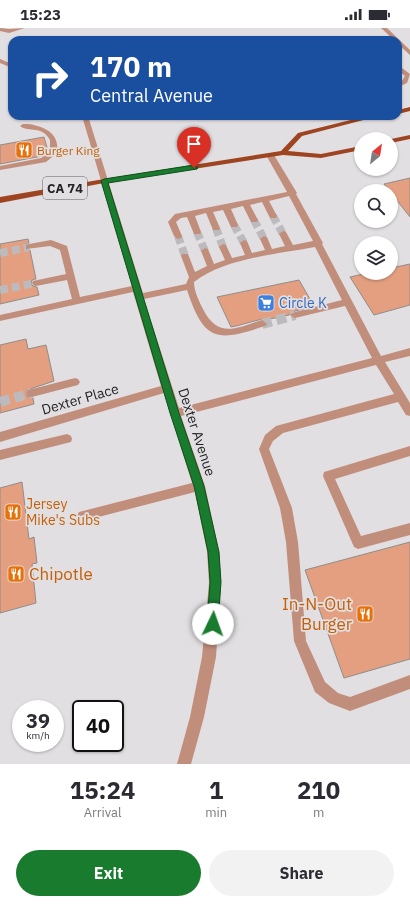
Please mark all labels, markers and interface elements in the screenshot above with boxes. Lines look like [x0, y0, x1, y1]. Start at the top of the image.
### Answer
text: 15:23 [20, 5, 61, 24]
text: 170 m [90, 48, 172, 85]
icon: right [24, 52, 76, 104]
text: Central Avenue [90, 84, 213, 107]
pin [177, 127, 211, 168]
north arrow [354, 132, 398, 176]
map controls [354, 132, 398, 280]
icon: arrive [183, 133, 205, 155]
restaurant icon: Burger King [14, 140, 34, 160]
place label: Burger King [37, 143, 100, 158]
road number: CA 74 [43, 177, 87, 199]
button: search [354, 184, 398, 228]
button: layers [354, 236, 398, 280]
supermarket icon: Circle K [256, 293, 276, 313]
place label: Circle K [279, 294, 327, 312]
street label: Dexter Place [39, 379, 121, 419]
street label: Dexter Avenue [174, 386, 220, 479]
place label: Jersey Mike's Subs [26, 495, 100, 529]
restaurant icon: Jersey Mike's Subs [3, 502, 23, 522]
place label: Chipotle [29, 563, 93, 585]
restaurant icon: Chipotle [6, 564, 26, 584]
place label: In-N-Out Burger [282, 593, 352, 635]
position arrow [192, 603, 234, 645]
restaurant icon: In-N-Out Burger [355, 604, 375, 624]
speed limit sign: 40 [72, 700, 124, 752]
text: 39 [26, 707, 50, 734]
text: km/h [26, 729, 50, 742]
text: 15:24 [70, 774, 135, 806]
text: 1 [209, 774, 223, 806]
text: 210 [297, 774, 340, 806]
text: Arrival [84, 804, 122, 821]
text: min [205, 804, 227, 821]
text: m [313, 804, 324, 821]
button: Exit [16, 850, 201, 896]
button: Share [209, 850, 394, 896]

